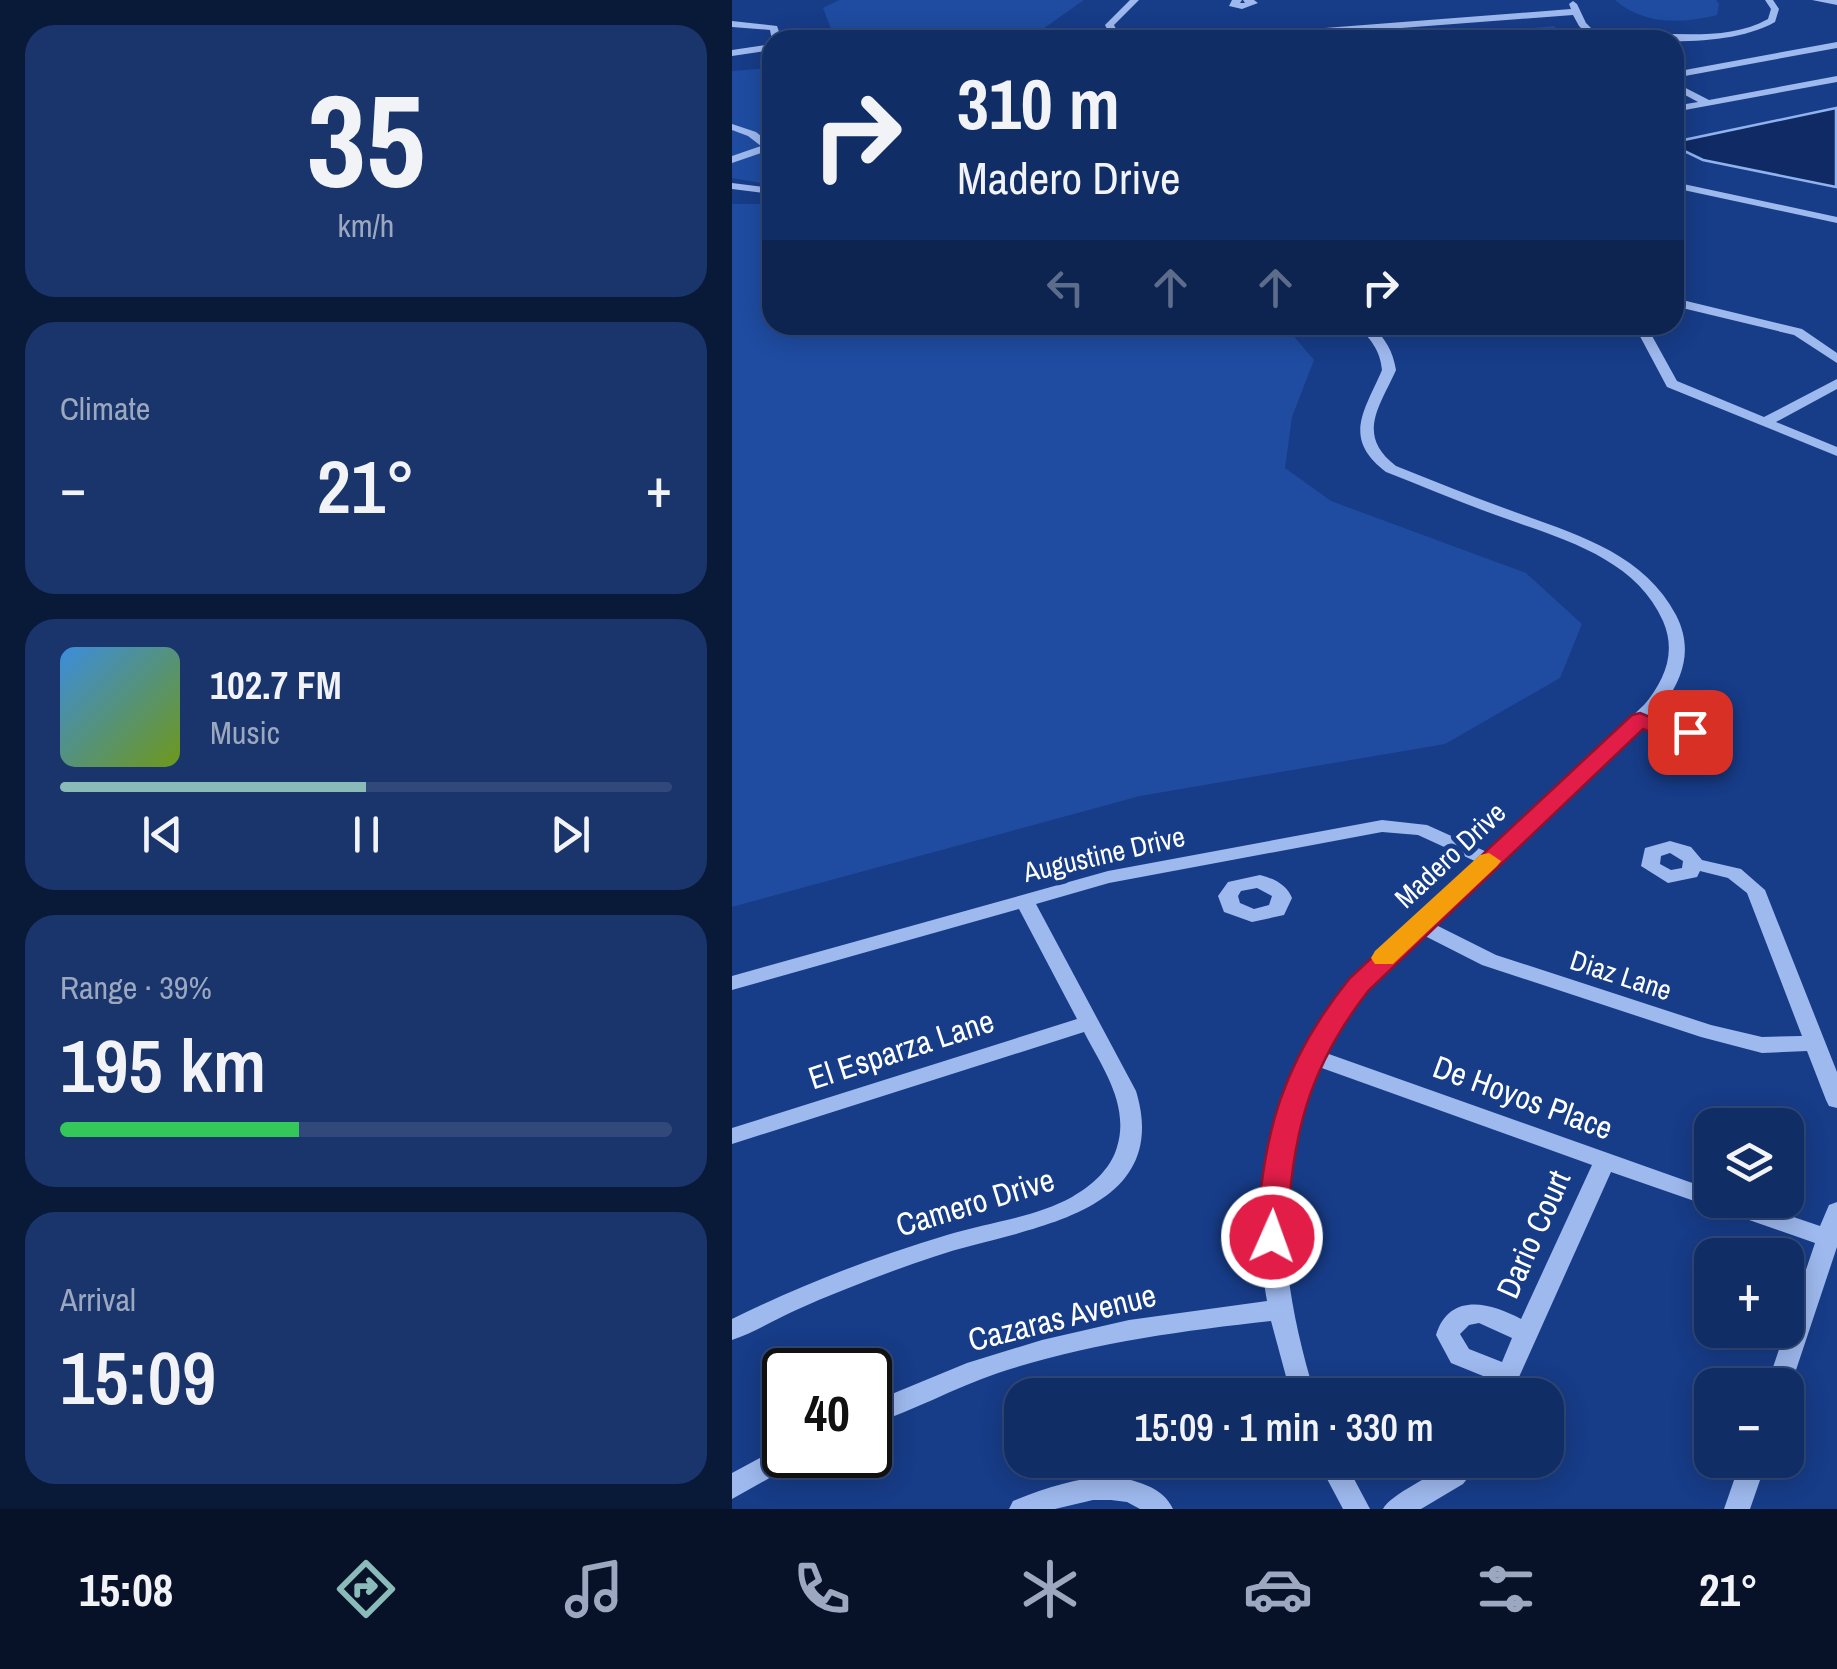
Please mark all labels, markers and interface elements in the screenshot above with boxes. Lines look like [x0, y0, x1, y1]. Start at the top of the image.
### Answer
text: 35 [307, 51, 425, 227]
text: 310 m [957, 57, 1120, 151]
icon: right [792, 70, 922, 200]
text: Madero Drive [957, 147, 1181, 208]
text: km/h [338, 204, 394, 247]
icon: left [1038, 260, 1093, 315]
icon: ahead [1143, 260, 1198, 315]
icon: ahead [1248, 260, 1303, 315]
icon: right [1353, 260, 1408, 315]
text: Climate [60, 387, 150, 430]
text: 21° [317, 435, 415, 536]
text: − [60, 450, 86, 524]
text: + [646, 450, 672, 524]
text: 102.7 FM [210, 660, 342, 711]
pin [1648, 690, 1733, 775]
icon: arrive [1663, 705, 1718, 760]
text: Music [210, 711, 280, 754]
street label: Madero Drive [1386, 794, 1514, 916]
icon: previous [135, 807, 190, 862]
icon: pause [339, 807, 394, 862]
icon: next [543, 807, 598, 862]
street label: Augustine Drive [1019, 817, 1188, 891]
street label: Diaz Lane [1565, 941, 1677, 1009]
text: Range · 39% [60, 966, 212, 1009]
street label: El Esparza Lane [803, 999, 999, 1099]
text: 195 km [60, 1014, 266, 1115]
street label: De Hoyos Place [1427, 1045, 1619, 1149]
map controls [1694, 1108, 1804, 1478]
button: layers [1694, 1108, 1804, 1218]
street label: Camero Drive [891, 1158, 1059, 1246]
street label: Dario Court [1486, 1163, 1580, 1305]
position arrow [1220, 1185, 1324, 1289]
button: + [1694, 1238, 1804, 1348]
street label: Cazaras Avenue [964, 1273, 1160, 1361]
text: Arrival [60, 1278, 136, 1321]
text: 15:09 [60, 1326, 216, 1427]
speed limit sign: 40 [762, 1348, 892, 1478]
button: − [1694, 1368, 1804, 1478]
text: 15:09 · 1 min · 330 m [1134, 1402, 1434, 1453]
icon: directions [331, 1554, 401, 1624]
icon: music [559, 1554, 629, 1624]
icon: phone [787, 1554, 857, 1624]
icon: climate [1015, 1554, 1085, 1624]
icon: car [1243, 1554, 1313, 1624]
icon: filters [1471, 1554, 1541, 1624]
text: 15:08 [79, 1559, 173, 1620]
text: 21° [1699, 1559, 1758, 1620]

